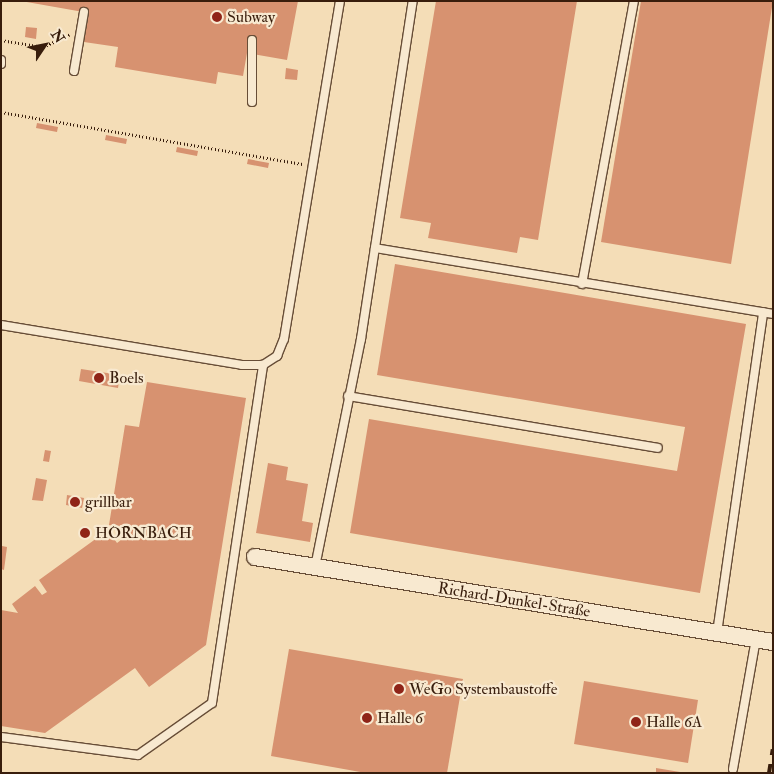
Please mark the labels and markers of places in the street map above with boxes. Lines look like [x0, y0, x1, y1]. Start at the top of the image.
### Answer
place label: Subway [227, 7, 275, 27]
marker: Subway [211, 11, 223, 23]
place label: Boels [109, 368, 143, 388]
marker: Boels [93, 372, 105, 384]
place label: grillbar [85, 492, 132, 512]
marker: grillbar [69, 496, 81, 508]
place label: HORNBACH [95, 523, 192, 543]
marker: HORNBACH [79, 527, 91, 539]
place label: WeGo Systembaustoffe [409, 679, 557, 699]
marker: WeGo Systembaustoffe [393, 683, 405, 695]
place label: Halle 6 [377, 708, 423, 728]
marker: Halle 6 [361, 712, 373, 724]
place label: Halle 6A [646, 712, 702, 732]
marker: Halle 6A [630, 716, 642, 728]

